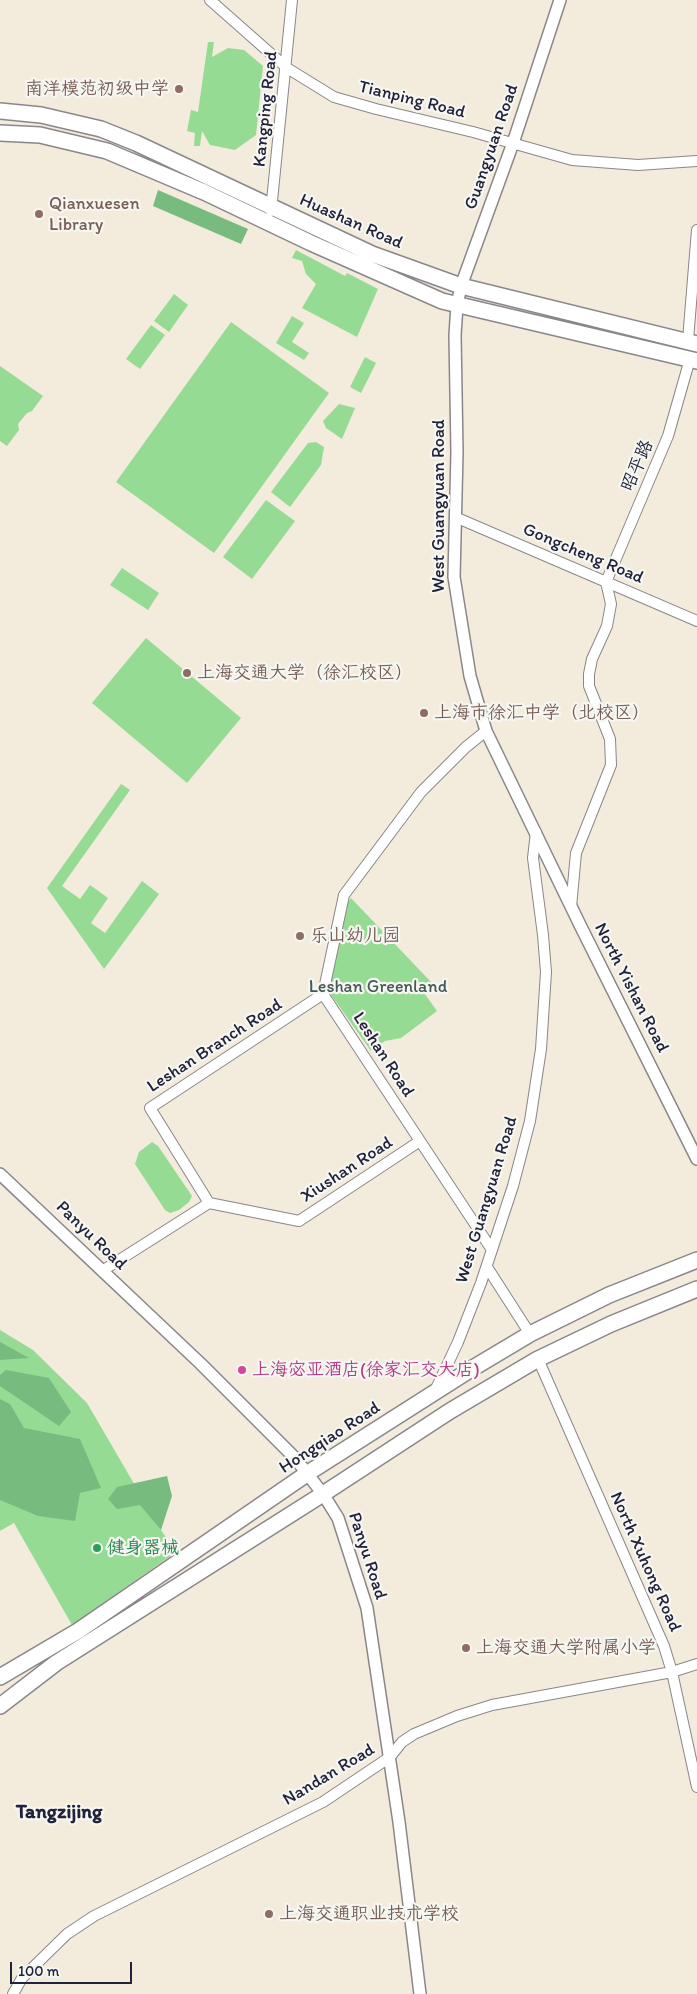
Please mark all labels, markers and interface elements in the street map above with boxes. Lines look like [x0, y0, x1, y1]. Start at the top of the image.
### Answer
street label: Kangping Road [249, 50, 283, 168]
street label: Tianping Road [356, 76, 468, 124]
place label: 南洋模范初级中学 [25, 78, 169, 100]
street label: Guangyuan Road [460, 81, 524, 213]
marker: 南洋模范初级中学 [173, 83, 185, 95]
street label: Huashan Road [296, 190, 406, 254]
place label: Qianxuesen Library [49, 193, 140, 235]
marker: Qianxuesen Library [33, 208, 45, 220]
street label: West Guangyuan Road [428, 419, 450, 593]
street label: 昭平路 [618, 437, 658, 495]
street label: Gongcheng Road [519, 519, 647, 589]
place label: 上海交通大学（徐汇校区） [197, 662, 413, 684]
marker: 上海交通大学（徐汇校区） [181, 667, 193, 679]
place label: 上海市徐汇中学（北校区） [434, 702, 650, 724]
marker: 上海市徐汇中学（北校区） [418, 707, 430, 719]
street label: North Yishan Road [589, 919, 673, 1057]
place label: 乐山幼儿园 [310, 925, 400, 947]
marker: 乐山幼儿园 [294, 930, 306, 942]
park label: Leshan Greenland [309, 976, 447, 998]
street label: Leshan Branch Road [143, 994, 287, 1098]
street label: Leshan Road [348, 1009, 418, 1101]
street label: West Guangyuan Road [451, 1114, 523, 1286]
street label: Xiushan Road [297, 1132, 397, 1208]
street label: Panyu Road [51, 1197, 131, 1275]
place label: 上海宓亚酒店(徐家汇交大店) [252, 1359, 480, 1381]
marker: 上海宓亚酒店(徐家汇交大店) [236, 1364, 248, 1376]
street label: Hongqiao Road [275, 1397, 385, 1479]
street label: North Xuhong Road [604, 1489, 686, 1635]
street label: Panyu Road [343, 1510, 391, 1602]
place label: 健身器械 [107, 1537, 179, 1559]
marker: 健身器械 [91, 1542, 103, 1554]
place label: 上海交通大学附属小学 [476, 1637, 656, 1659]
marker: 上海交通大学附属小学 [460, 1642, 472, 1654]
street label: Nandan Road [279, 1739, 379, 1811]
district label: Tangzijing [16, 1801, 102, 1825]
place label: 上海交通职业技术学校 [279, 1903, 459, 1925]
marker: 上海交通职业技术学校 [263, 1908, 275, 1920]
scale bar [12, 1952, 135, 1984]
text: 100 m [18, 1962, 59, 1980]

